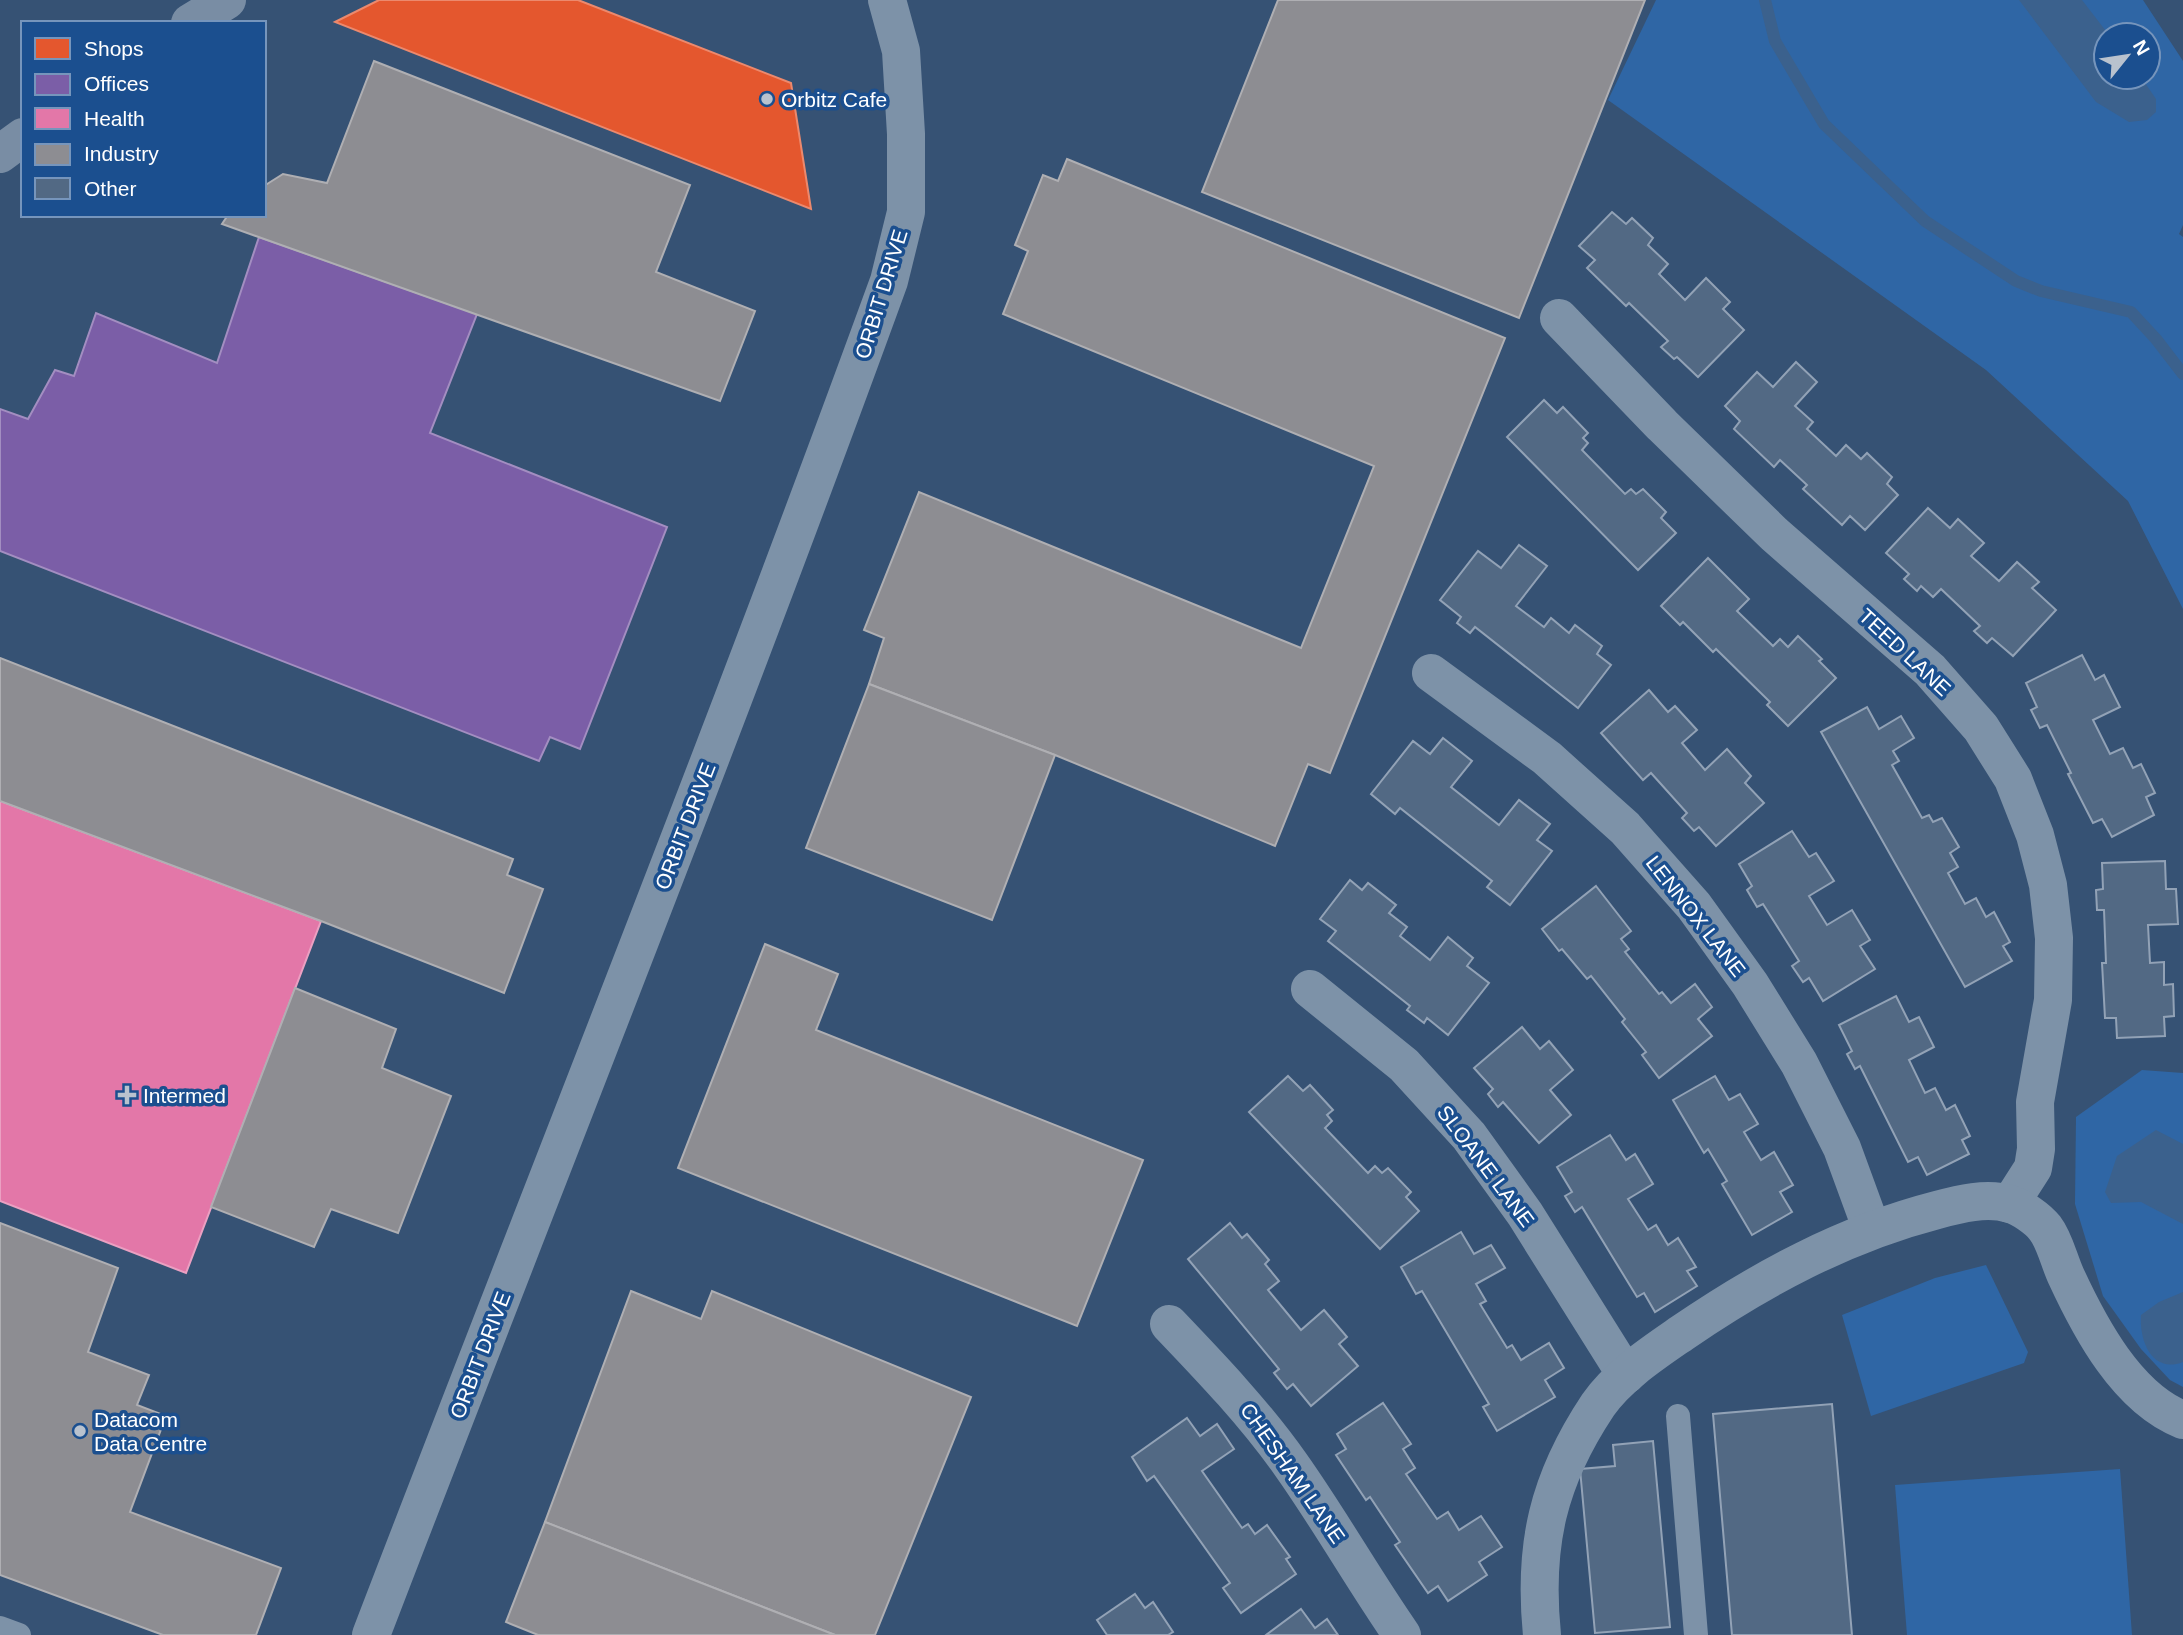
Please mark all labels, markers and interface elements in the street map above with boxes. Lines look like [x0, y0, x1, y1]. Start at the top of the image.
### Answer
legend [21, 21, 266, 217]
north arrow [2092, 21, 2162, 91]
text: Shops [84, 37, 144, 60]
text: N [2129, 37, 2154, 59]
text: Offices [84, 72, 149, 95]
place label: Orbitz Cafe [781, 88, 887, 111]
marker: Orbitz Cafe [759, 91, 775, 107]
text: Health [84, 107, 145, 130]
text: Industry [84, 142, 159, 165]
text: Other [84, 177, 137, 200]
street label: ORBIT DRIVE [850, 227, 912, 361]
street label: TEED LANE [1854, 604, 1956, 700]
street label: ORBIT DRIVE [650, 759, 720, 893]
street label: LENNOX LANE [1642, 851, 1750, 981]
place label: Intermed [143, 1084, 226, 1107]
marker: Intermed [117, 1085, 137, 1105]
street label: SLOANE LANE [1433, 1101, 1539, 1231]
street label: ORBIT DRIVE [445, 1288, 515, 1422]
street label: CHESHAM LANE [1236, 1399, 1350, 1547]
place label: Datacom Data Centre [94, 1408, 207, 1455]
marker: Datacom Data Centre [72, 1423, 88, 1439]

